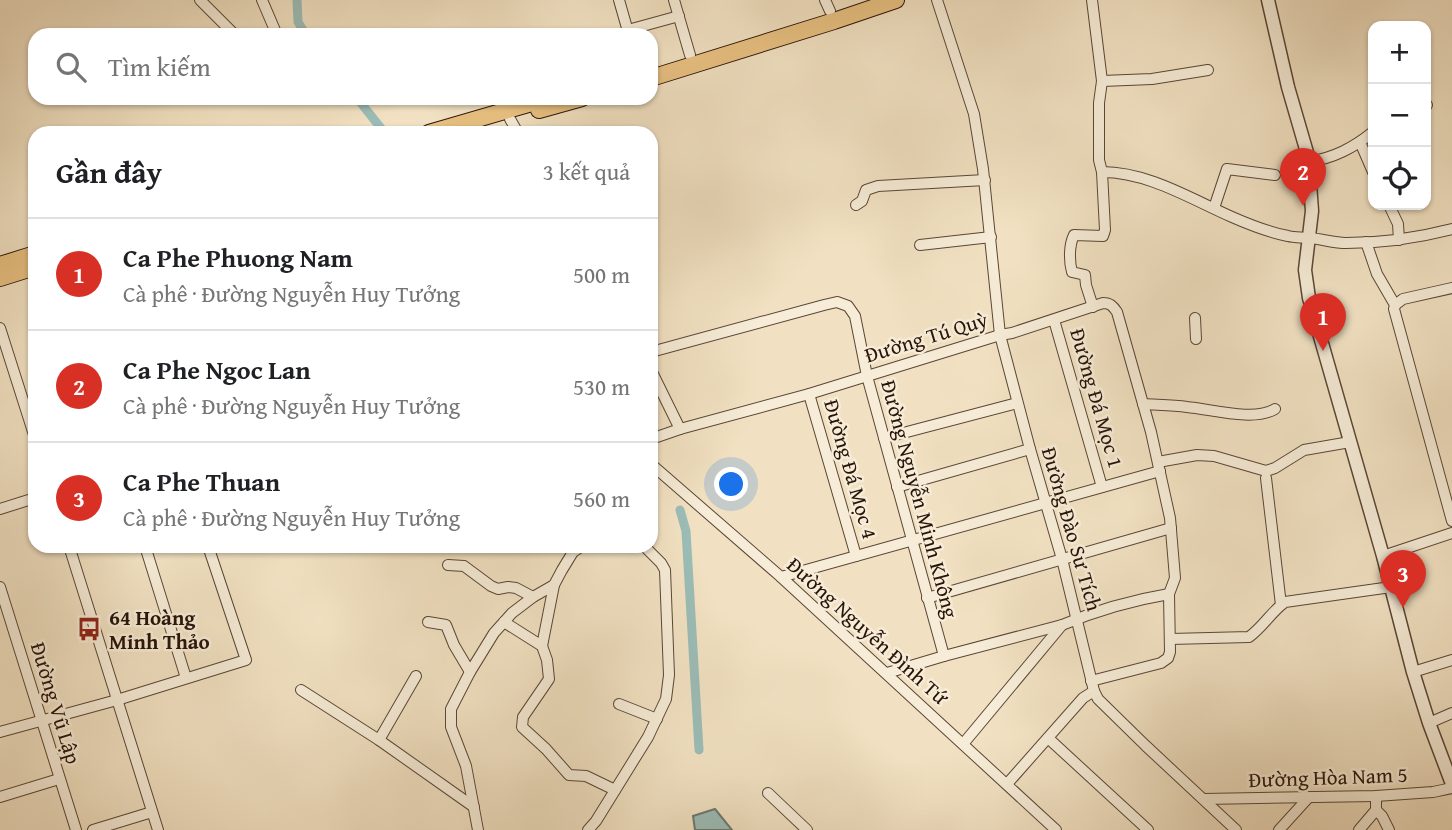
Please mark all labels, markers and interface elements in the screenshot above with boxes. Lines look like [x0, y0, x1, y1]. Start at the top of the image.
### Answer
map controls [1368, 21, 1431, 210]
button: + [1368, 21, 1431, 84]
search box [28, 28, 658, 105]
text: Tìm kiếm [108, 47, 211, 86]
icon: search [52, 48, 90, 86]
button: − [1368, 84, 1431, 147]
button: locate [1368, 147, 1431, 210]
pin: 2 [1280, 148, 1326, 206]
text: Gần đây [56, 150, 162, 194]
text: 3 kết quả [543, 155, 630, 188]
text: Ca Phe Phuong Nam [123, 238, 353, 277]
text: 1 [73, 258, 85, 291]
text: 500 m [573, 258, 630, 291]
text: Cà phê · Đường Nguyễn Huy Tưởng [123, 277, 460, 310]
pin: 1 [1300, 293, 1346, 351]
street label: Đường Tú Quỳ [861, 303, 992, 370]
street label: Đường Đá Mọc 1 [1062, 325, 1132, 471]
text: Ca Phe Ngoc Lan [123, 350, 311, 389]
text: 2 [73, 370, 85, 403]
text: 530 m [573, 370, 630, 403]
street label: Đường Nguyễn Minh Không [873, 376, 967, 622]
text: Cà phê · Đường Nguyễn Huy Tưởng [123, 389, 460, 422]
street label: Đường Đá Mọc 4 [816, 396, 886, 542]
street label: Đường Đào Sư Tích [1034, 443, 1110, 615]
text: Ca Phe Thuan [123, 462, 280, 501]
your location [714, 467, 748, 501]
text: 3 [73, 482, 85, 515]
text: 560 m [573, 482, 630, 515]
text: Cà phê · Đường Nguyễn Huy Tưởng [123, 501, 460, 534]
street label: Đường Nguyễn Đình Tứ [780, 550, 956, 713]
pin: 3 [1380, 550, 1426, 608]
place label: 64 Hoàng Minh Thảo [109, 602, 210, 657]
bus stop icon: 64 Hoàng Minh Thảo [75, 615, 103, 643]
street label: Đường Vũ Lập [23, 638, 89, 768]
street label: Đường Hòa Nam 5 [1248, 759, 1408, 795]

